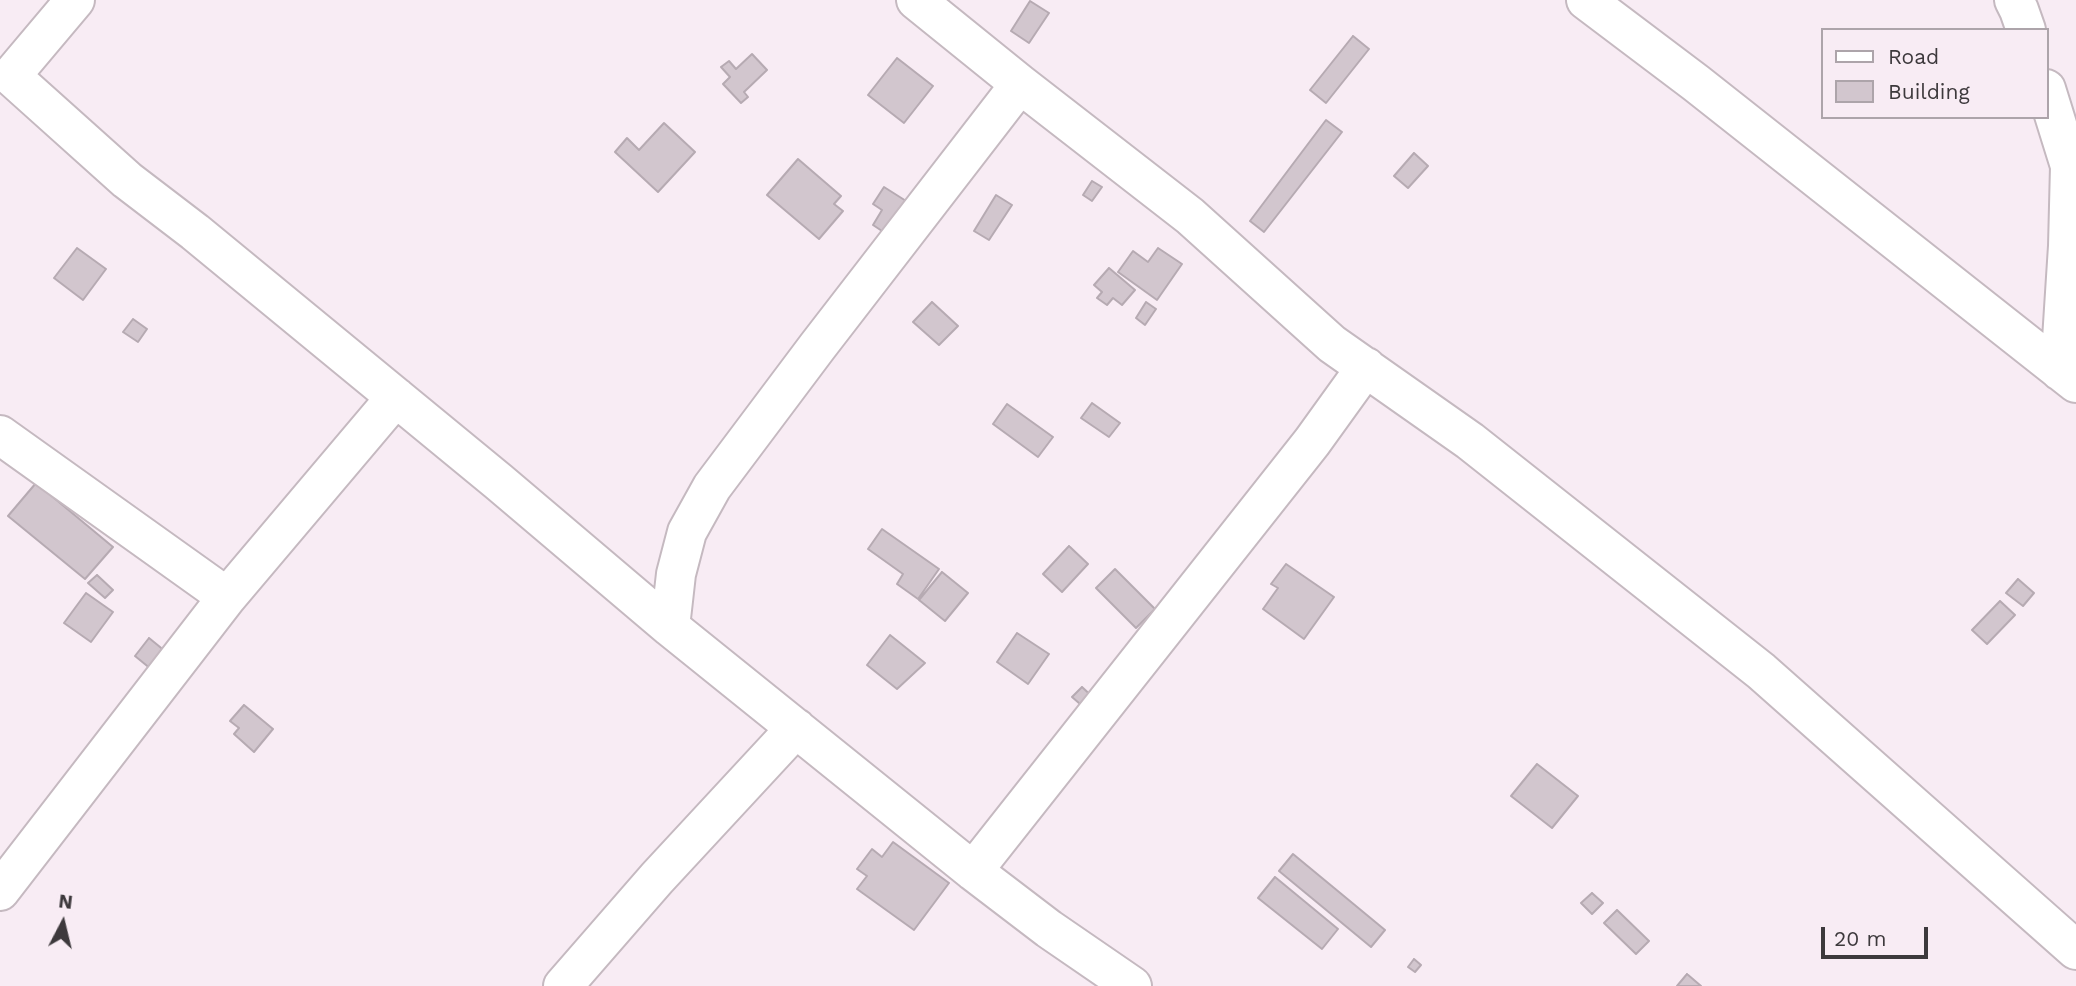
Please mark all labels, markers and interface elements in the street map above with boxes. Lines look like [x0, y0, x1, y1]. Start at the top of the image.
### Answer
legend [1820, 28, 2048, 119]
text: Road [1888, 44, 1939, 69]
text: Building [1888, 79, 1970, 104]
north arrow [28, 888, 98, 958]
text: N [57, 889, 74, 914]
scale bar [1824, 912, 1931, 956]
text: 20 m [1834, 926, 1886, 951]

